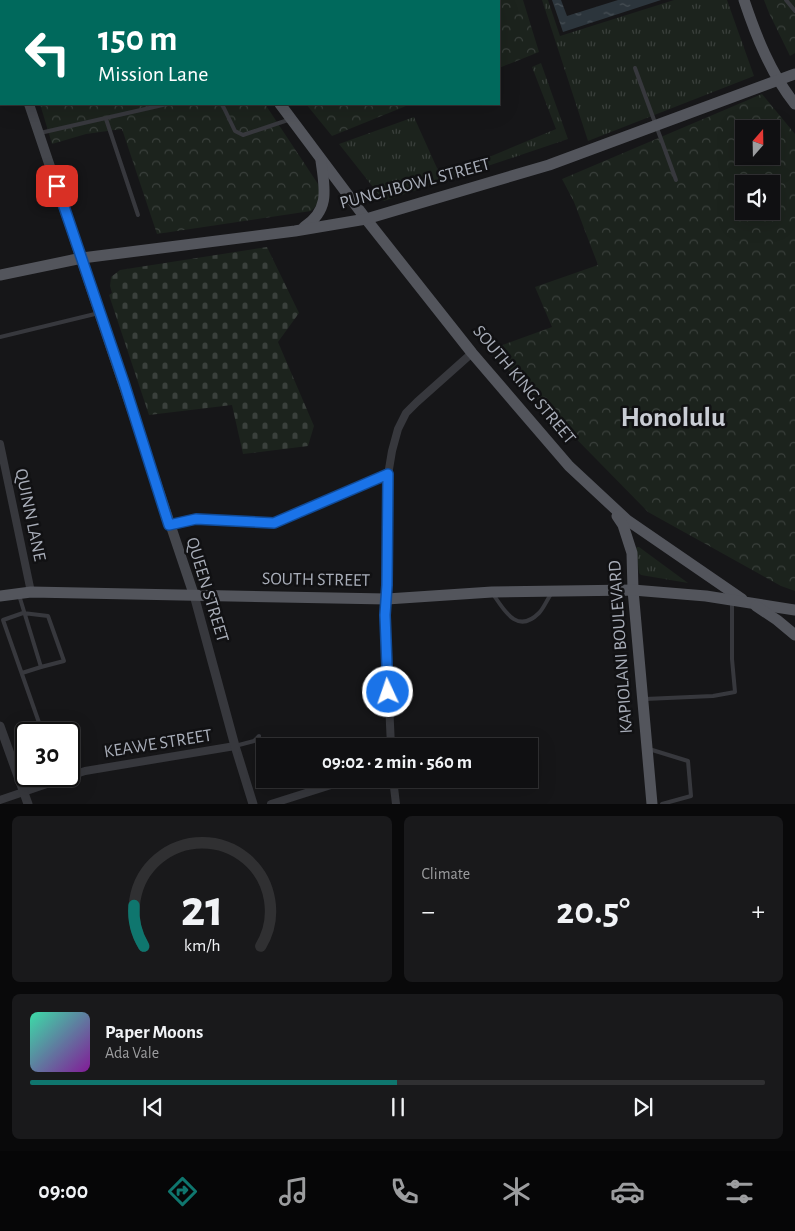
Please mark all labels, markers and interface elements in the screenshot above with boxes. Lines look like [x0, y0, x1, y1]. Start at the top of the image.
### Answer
icon: left [15, 20, 80, 85]
text: 150 m [98, 22, 178, 57]
text: Mission Lane [98, 63, 208, 85]
north arrow [735, 120, 780, 165]
map controls [735, 120, 780, 220]
street label: PUNCHBOWL STREET [338, 155, 492, 213]
pin [36, 165, 78, 207]
icon: arrive [43, 172, 71, 200]
button: sound [735, 175, 780, 220]
street label: SOUTH KING STREET [469, 322, 579, 448]
district label: Honolulu [620, 404, 726, 432]
street label: QUINN LANE [11, 467, 49, 563]
street label: QUEEN STREET [183, 535, 232, 645]
street label: KAPIOLANI BOULEVARD [606, 560, 636, 734]
street label: SOUTH STREET [262, 570, 371, 590]
position arrow [361, 665, 413, 717]
speed limit sign: 30 [15, 722, 80, 787]
street label: KEAWE STREET [103, 727, 214, 761]
text: 09:02 · 2 min · 560 m [322, 753, 472, 772]
text: Climate [422, 866, 470, 882]
text: 21 [180, 883, 223, 935]
text: 20.5° [556, 893, 630, 931]
text: − [422, 898, 435, 926]
text: + [752, 898, 765, 926]
text: km/h [183, 937, 220, 955]
text: Paper Moons [105, 1023, 203, 1042]
text: Ada Vale [105, 1045, 159, 1061]
icon: previous [139, 1093, 167, 1121]
icon: pause [384, 1093, 412, 1121]
icon: next [629, 1093, 657, 1121]
icon: directions [165, 1174, 200, 1209]
icon: music [276, 1174, 311, 1209]
icon: phone [387, 1174, 422, 1209]
icon: climate [499, 1174, 534, 1209]
icon: car [610, 1174, 645, 1209]
icon: filters [722, 1174, 757, 1209]
text: 09:00 [38, 1180, 88, 1202]

